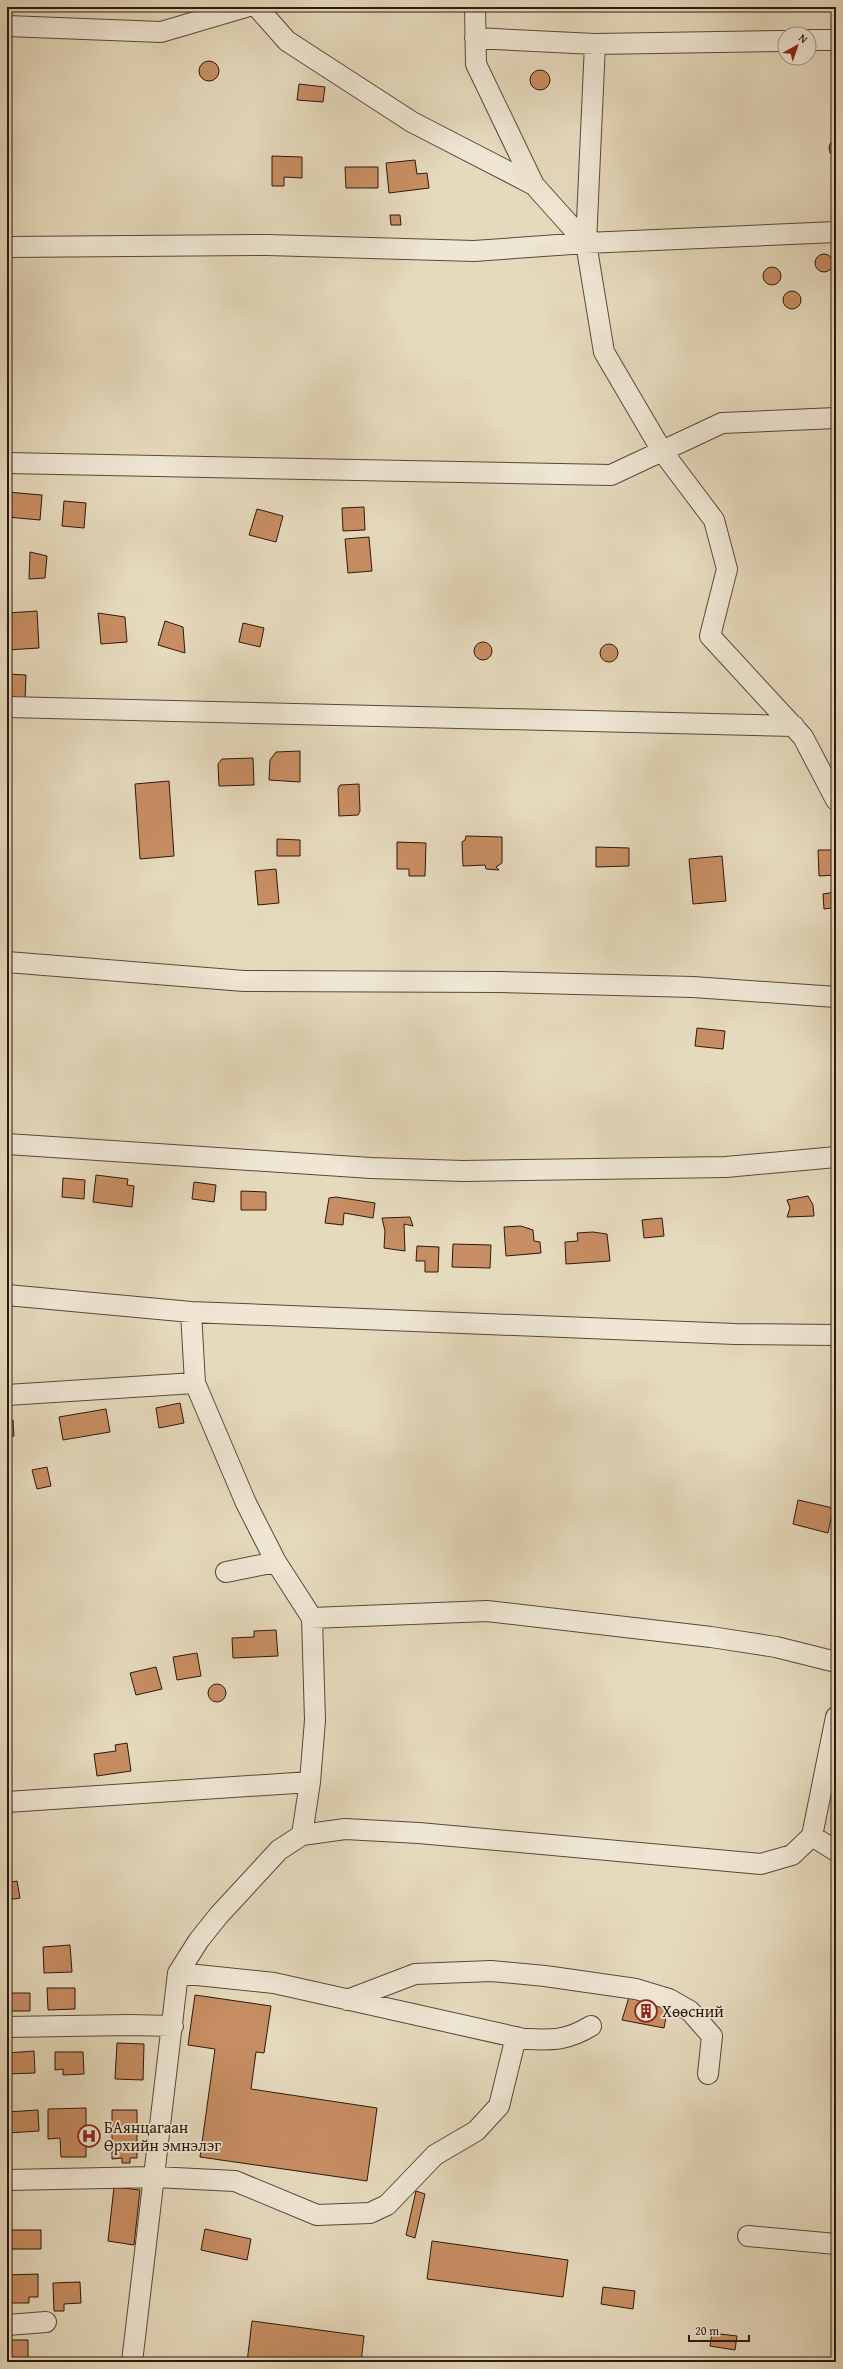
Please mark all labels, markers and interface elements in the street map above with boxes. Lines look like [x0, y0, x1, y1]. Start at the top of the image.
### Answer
north arrow [777, 26, 817, 66]
text: N [795, 30, 812, 47]
building icon: Хөөсний [633, 1998, 659, 2024]
place label: Хөөсний [662, 1999, 724, 2023]
place label: БАянцагаан Өрхийн эмнэлэг [104, 2115, 221, 2157]
hospital icon: БАянцагаан Өрхийн эмнэлэг [76, 2123, 102, 2149]
scale bar [689, 2317, 749, 2343]
text: 20 m [695, 2322, 719, 2339]

